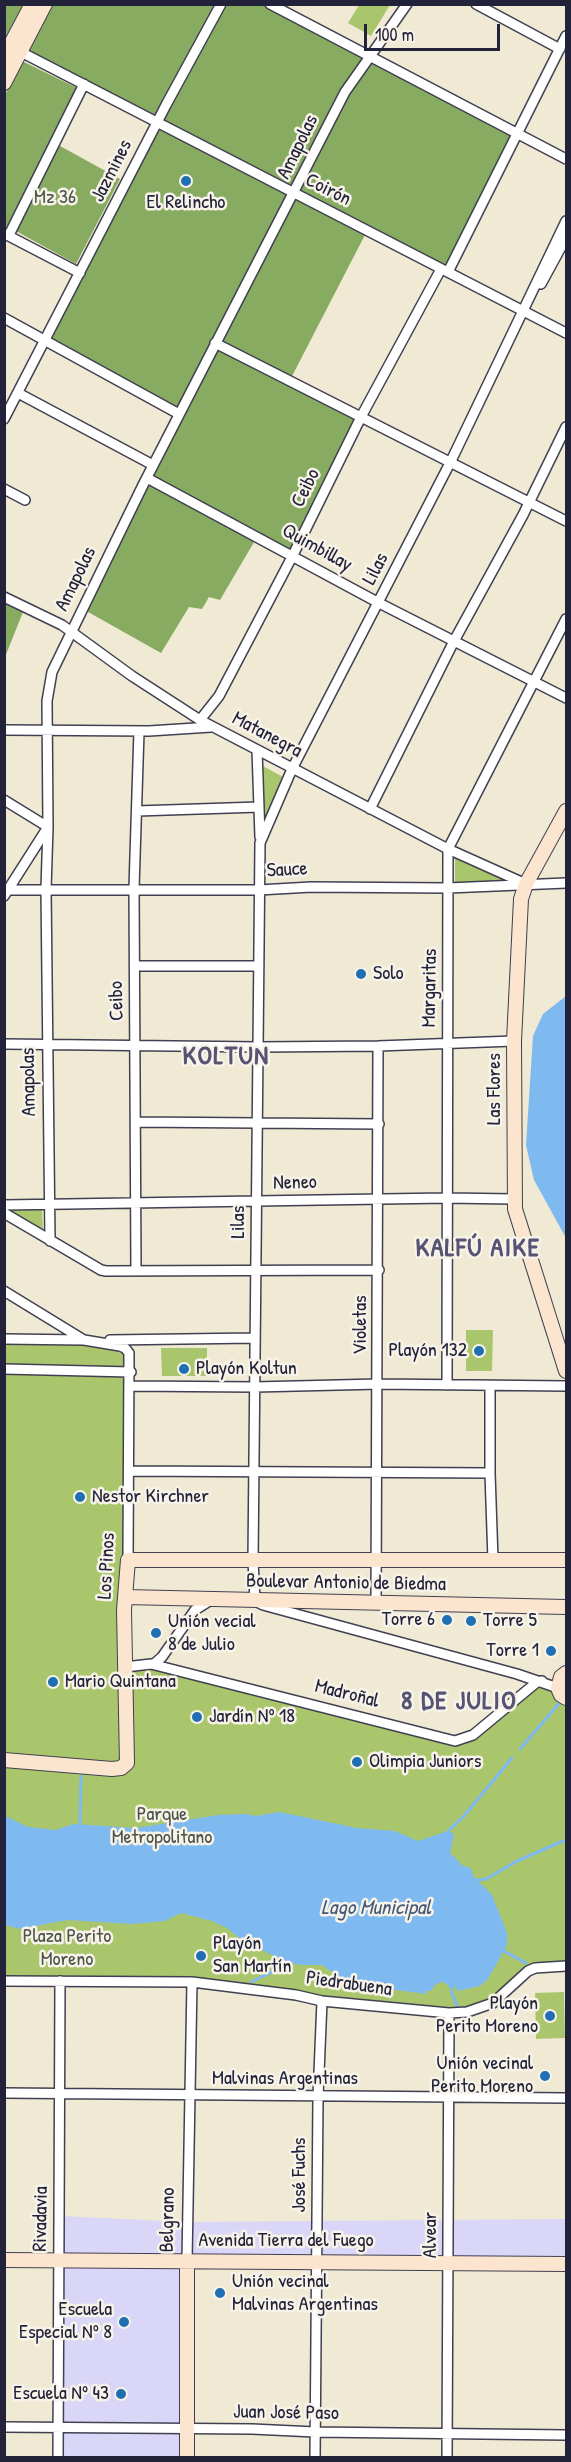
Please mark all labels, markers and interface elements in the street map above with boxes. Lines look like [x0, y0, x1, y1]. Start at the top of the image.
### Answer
scale bar [367, 12, 504, 50]
text: 100 m [375, 22, 414, 47]
street label: Amapolas [272, 111, 324, 183]
street label: Jazmines [86, 136, 138, 206]
street label: Coirón [301, 168, 355, 212]
marker: El Relincho [179, 174, 193, 188]
park label: Mz 36 [34, 186, 76, 210]
place label: El Relincho [147, 191, 225, 215]
street label: Ceibo [287, 465, 325, 511]
street label: Quimbillay [278, 519, 356, 577]
street label: Amapolas [50, 543, 102, 615]
street label: Lilas [358, 549, 394, 589]
street label: Matanegra [228, 707, 306, 763]
street label: Sauce [266, 857, 308, 883]
street label: Margaritas [417, 948, 443, 1028]
place label: Solo [373, 962, 404, 986]
marker: Solo [354, 967, 368, 981]
street label: Ceibo [105, 981, 129, 1021]
district label: KOLTUN [182, 1041, 270, 1073]
street label: Amapolas [16, 1047, 42, 1117]
street label: Las Flores [483, 1053, 507, 1125]
street label: Neneo [273, 1171, 317, 1195]
street label: Lilas [227, 1206, 251, 1238]
district label: KALFÚ AIKE [416, 1233, 540, 1265]
street label: Violetas [349, 1295, 373, 1355]
place label: Playón 132 [388, 1339, 467, 1363]
marker: Playón 132 [472, 1344, 486, 1358]
place label: Playón Koltun [196, 1357, 297, 1381]
marker: Playón Koltun [177, 1362, 191, 1376]
place label: Nestor Kirchner [92, 1485, 209, 1509]
marker: Nestor Kirchner [73, 1490, 87, 1504]
street label: Los Pinos [93, 1532, 121, 1600]
street label: Boulevar Antonio de Biedma [246, 1569, 446, 1597]
place label: Torre 6 [382, 1608, 435, 1632]
place label: Torre 5 [483, 1609, 537, 1633]
place label: Unión vecial 8 de Julio [168, 1610, 256, 1657]
marker: Torre 6 [440, 1613, 454, 1627]
marker: Torre 5 [464, 1614, 478, 1628]
marker: Unión vecial 8 de Julio [149, 1626, 163, 1640]
place label: Torre 1 [486, 1639, 539, 1663]
marker: Torre 1 [544, 1644, 558, 1658]
place label: Mario Quintana [65, 1670, 176, 1694]
street label: Madroñal [312, 1674, 382, 1714]
marker: Mario Quintana [46, 1675, 60, 1689]
district label: 8 DE JULIO [401, 1686, 517, 1718]
place label: Jardín Nº 18 [209, 1705, 295, 1729]
marker: Jardín Nº 18 [190, 1710, 204, 1724]
place label: Olimpia Juniors [369, 1750, 481, 1774]
marker: Olimpia Juniors [350, 1755, 364, 1769]
park label: Parque Metropolitano [112, 1803, 212, 1850]
water label: Lago Municipal [321, 1895, 431, 1921]
park label: Plaza Perito Moreno [23, 1925, 111, 1972]
place label: Playón San Martín [213, 1932, 291, 1979]
marker: Playón San Martín [194, 1949, 208, 1963]
street label: Piedrabuena [305, 1966, 393, 2002]
place label: Playón Perito Moreno [436, 1992, 538, 2039]
marker: Playón Perito Moreno [543, 2009, 557, 2023]
place label: Unión vecinal Perito Moreno [431, 2052, 533, 2099]
street label: Malvinas Argentinas [212, 2067, 358, 2091]
marker: Unión vecinal Perito Moreno [538, 2069, 552, 2083]
street label: José Fuchs [288, 2137, 312, 2213]
street label: Rivadavia [28, 2186, 54, 2252]
street label: Belgrano [155, 2187, 181, 2253]
street label: Alvear [419, 2212, 443, 2258]
street label: Avenida Tierra del Fuego [198, 2229, 374, 2253]
place label: Unión vecinal Malvinas Argentinas [232, 2270, 378, 2317]
marker: Unión vecinal Malvinas Argentinas [213, 2286, 227, 2300]
place label: Escuela Especial Nº 8 [19, 2298, 112, 2345]
marker: Escuela Especial Nº 8 [117, 2315, 131, 2329]
place label: Escuela Nº 43 [13, 2382, 109, 2406]
marker: Escuela Nº 43 [114, 2387, 128, 2401]
street label: Juan José Paso [233, 2400, 339, 2426]

